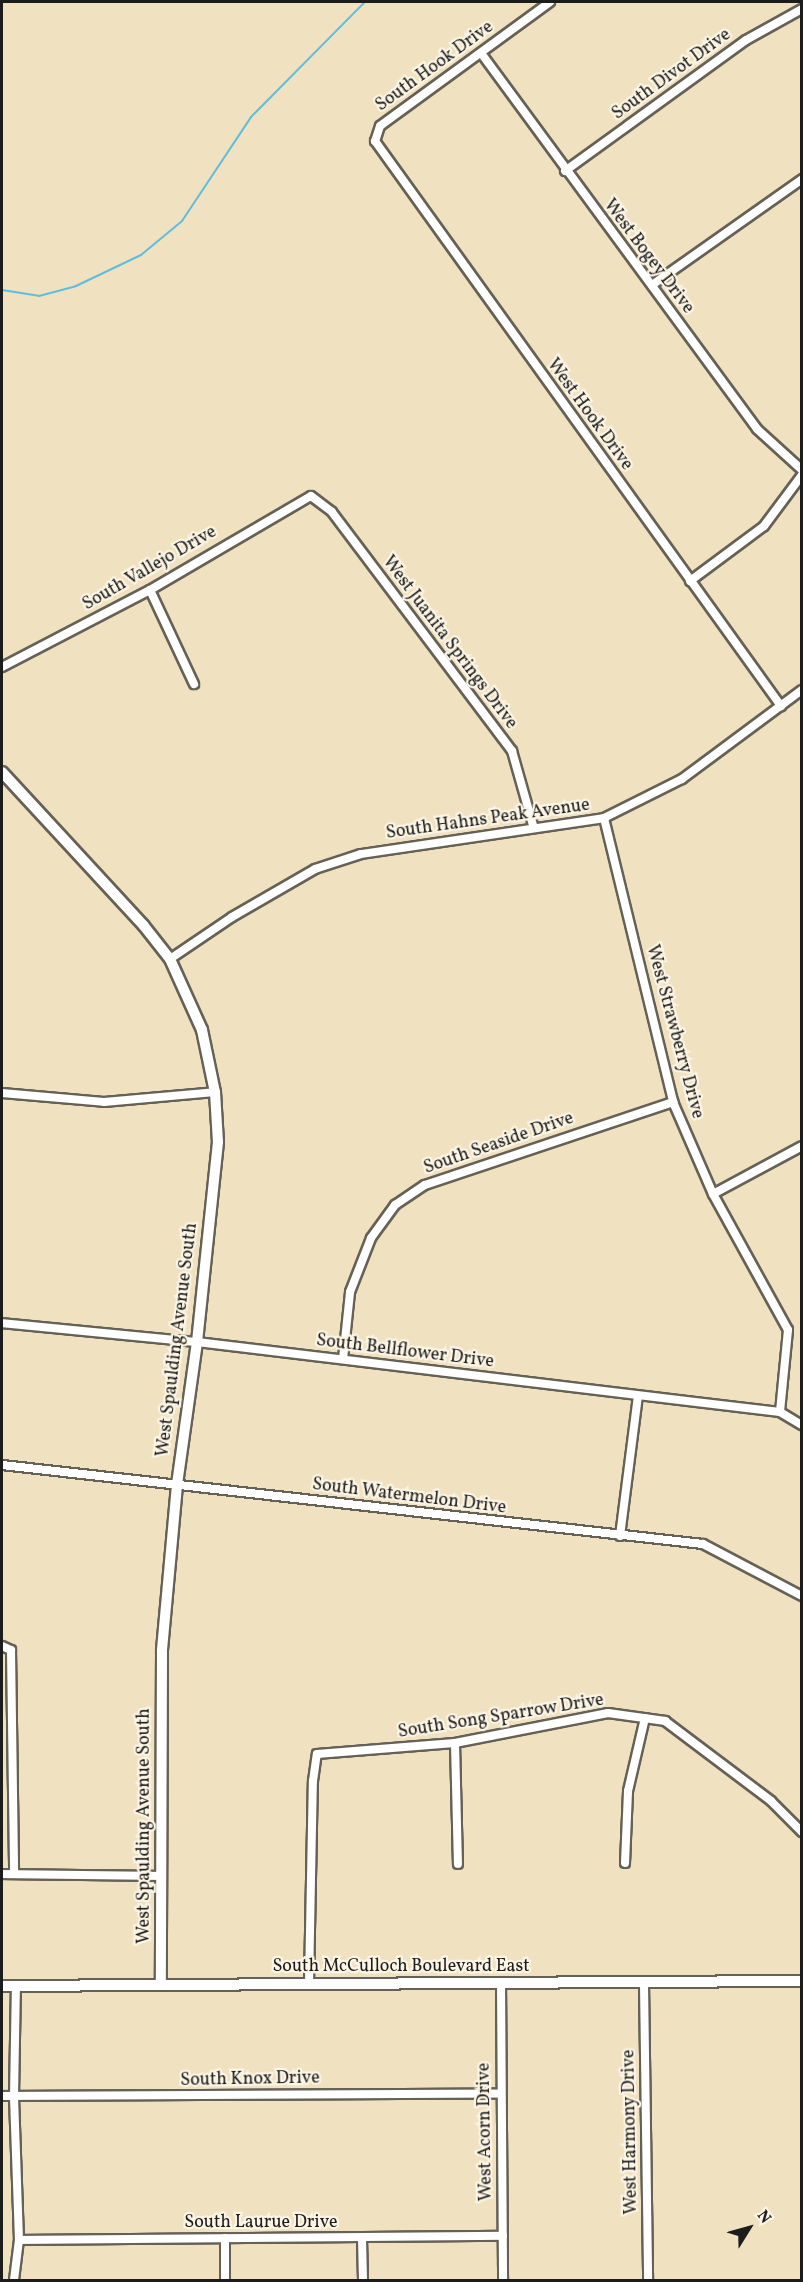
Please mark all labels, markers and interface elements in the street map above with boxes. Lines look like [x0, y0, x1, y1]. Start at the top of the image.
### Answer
street label: South Hook Drive [372, 17, 498, 117]
street label: South Divot Drive [608, 25, 736, 125]
street label: West Bogey Drive [598, 195, 698, 319]
street label: West Hook Drive [541, 355, 637, 475]
street label: South Vallejo Drive [79, 522, 221, 616]
street label: West Juanita Springs Drive [377, 552, 521, 734]
street label: South Hahns Peak Avenue [385, 795, 591, 845]
street label: West Strawberry Drive [640, 942, 708, 1122]
street label: South Seaside Drive [421, 1108, 577, 1180]
street label: West Spaulding Avenue South [153, 1222, 203, 1458]
street label: South Bellflower Drive [315, 1330, 495, 1374]
street label: South Watermelon Drive [311, 1474, 507, 1520]
street label: South Song Sparrow Drive [396, 1690, 606, 1744]
street label: West Spaulding Avenue South [134, 1708, 156, 1944]
street label: South McCulloch Boulevard East [272, 1956, 530, 1978]
street label: West Harmony Drive [619, 2049, 643, 2215]
street label: West Acorn Drive [474, 2063, 498, 2201]
street label: South Knox Drive [180, 2068, 320, 2092]
north arrow [719, 2198, 779, 2258]
text: N [751, 2206, 776, 2228]
street label: South Laurue Drive [184, 2212, 338, 2234]

